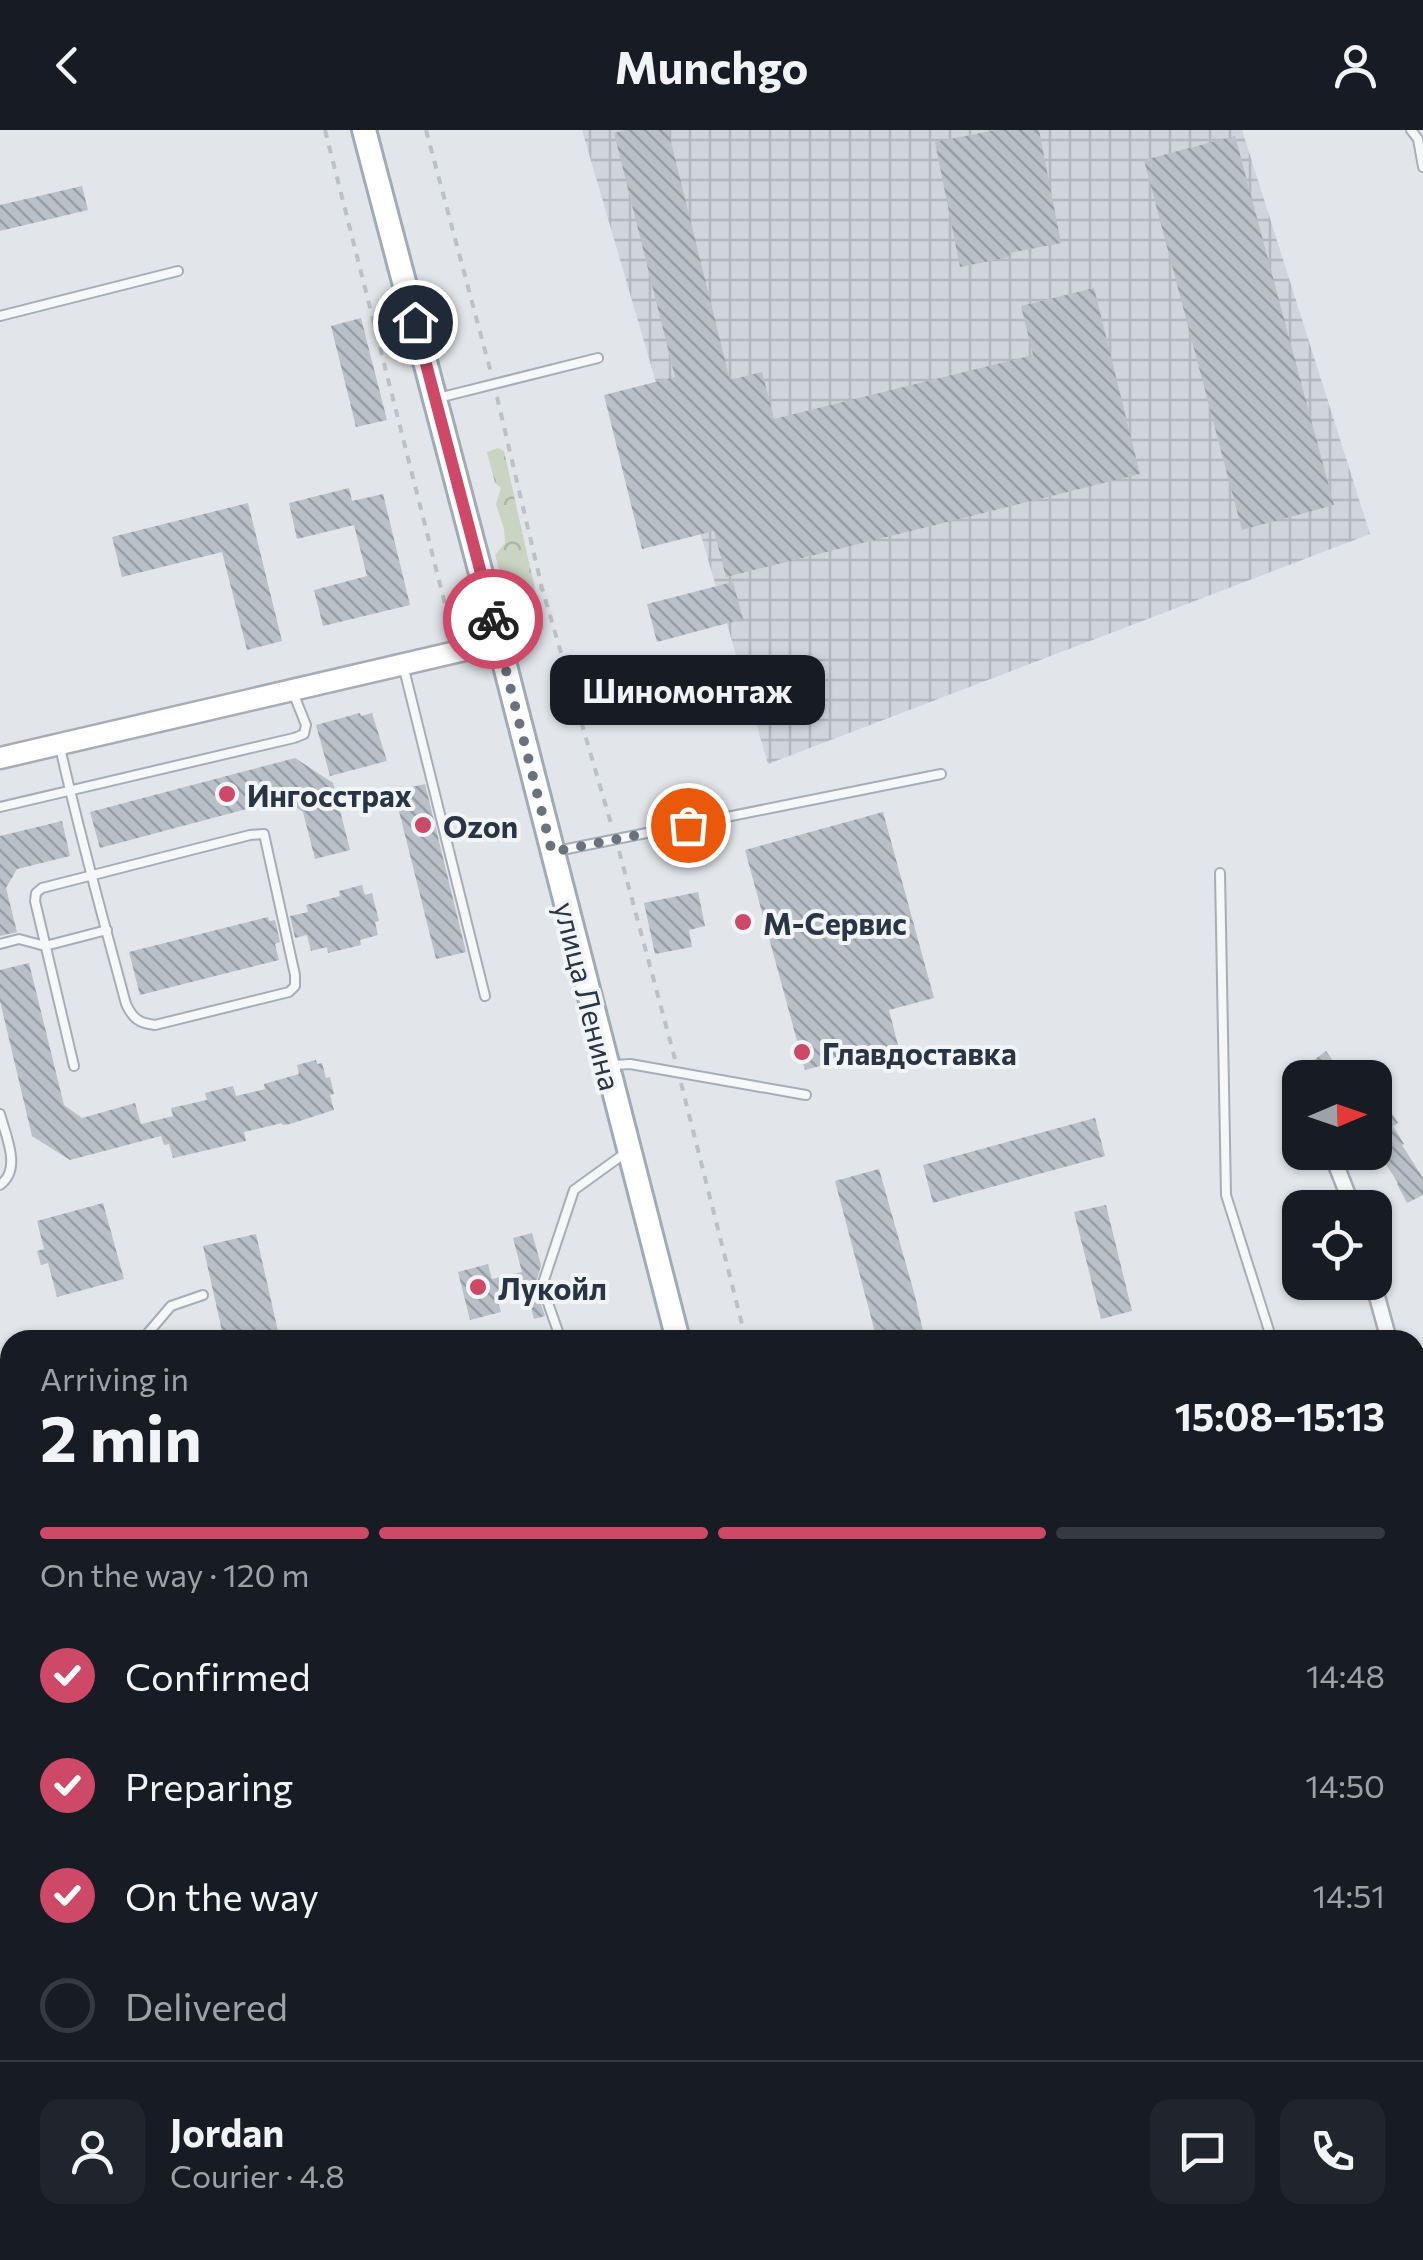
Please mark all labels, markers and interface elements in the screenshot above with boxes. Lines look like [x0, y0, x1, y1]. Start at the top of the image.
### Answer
icon: back [40, 38, 95, 93]
text: Munchgo [615, 38, 808, 93]
icon: person [1328, 38, 1383, 93]
pin [373, 280, 458, 365]
icon: home [388, 295, 443, 350]
courier [443, 569, 543, 669]
icon: bike [466, 592, 521, 647]
callout: Шиномонтаж [550, 655, 826, 725]
text: Шиномонтаж [582, 670, 793, 710]
place label: Ингосстрах [247, 776, 412, 813]
marker: Ингосстрах [216, 783, 238, 805]
pin [646, 783, 731, 868]
icon: bag [661, 798, 716, 853]
place label: Ozon [443, 807, 518, 844]
marker: Ozon [412, 814, 434, 836]
street label: улица Ленина [548, 898, 630, 1094]
place label: М-Сервис [763, 904, 907, 941]
marker: М-Сервис [732, 911, 754, 933]
place label: Главдоставка [822, 1034, 1017, 1071]
marker: Главдоставка [791, 1041, 813, 1063]
north arrow [1282, 1060, 1392, 1170]
map controls [1282, 1060, 1392, 1300]
button: locate [1282, 1190, 1392, 1300]
place label: Лукойл [498, 1269, 607, 1306]
marker: Лукойл [467, 1276, 489, 1298]
text: Arriving in [40, 1358, 189, 1398]
text: 15:08–15:13 [1175, 1392, 1385, 1439]
text: 2 min [40, 1396, 202, 1475]
text: On the way · 120 m [40, 1554, 309, 1594]
icon: check [40, 1648, 95, 1703]
text: Confirmed [125, 1652, 311, 1699]
text: 14:48 [1306, 1655, 1385, 1695]
icon: check [40, 1758, 95, 1813]
text: Preparing [125, 1762, 293, 1809]
text: 14:50 [1305, 1765, 1385, 1805]
icon: check [40, 1868, 95, 1923]
text: On the way [125, 1872, 319, 1919]
text: 14:51 [1313, 1875, 1385, 1915]
text: Delivered [125, 1982, 288, 2029]
button: person [40, 2099, 145, 2204]
button: chat [1150, 2099, 1255, 2204]
button: phone [1280, 2099, 1385, 2204]
text: Jordan [170, 2108, 284, 2155]
text: Courier · 4.8 [170, 2155, 345, 2195]

